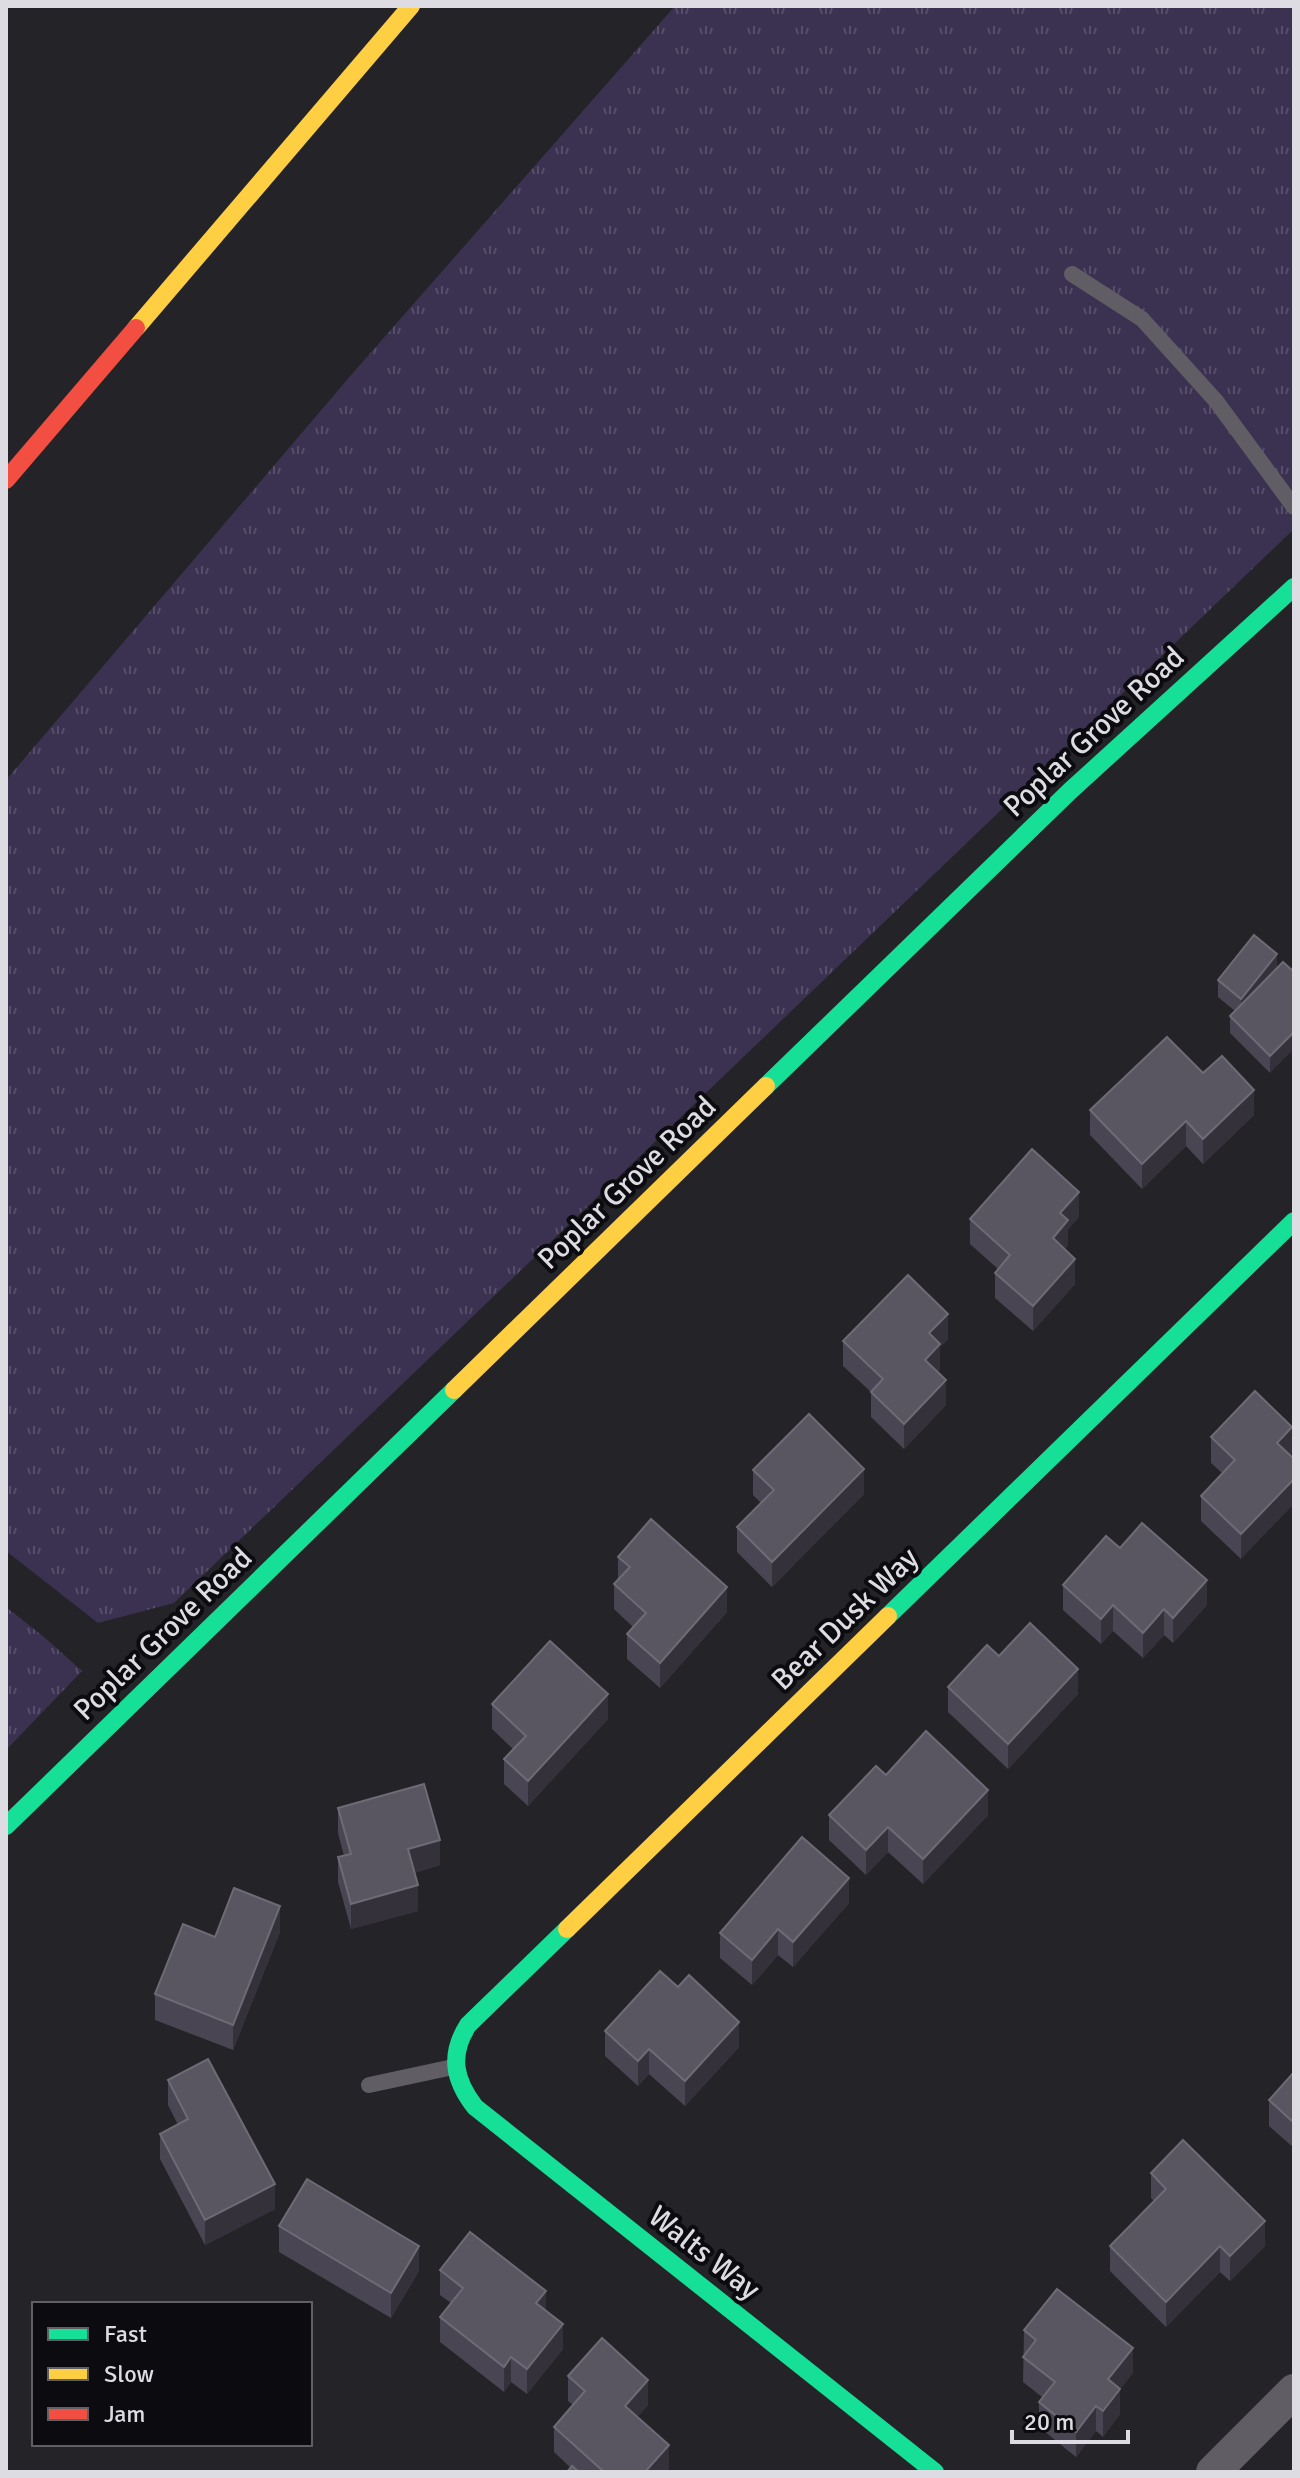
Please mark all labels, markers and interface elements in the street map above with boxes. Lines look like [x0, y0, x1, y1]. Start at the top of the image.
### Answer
street label: Poplar Grove Road [996, 639, 1192, 825]
street label: Poplar Grove Road [530, 1089, 724, 1277]
street label: Poplar Grove Road [66, 1540, 260, 1728]
street label: Bear Dusk Way [764, 1540, 926, 1698]
street label: Walts Way [641, 2198, 767, 2308]
legend [32, 2302, 312, 2446]
text: Fast [104, 2319, 147, 2349]
text: Slow [104, 2359, 154, 2389]
scale bar [1012, 2394, 1128, 2444]
text: Jam [104, 2399, 145, 2429]
text: 20 m [1024, 2407, 1074, 2437]

